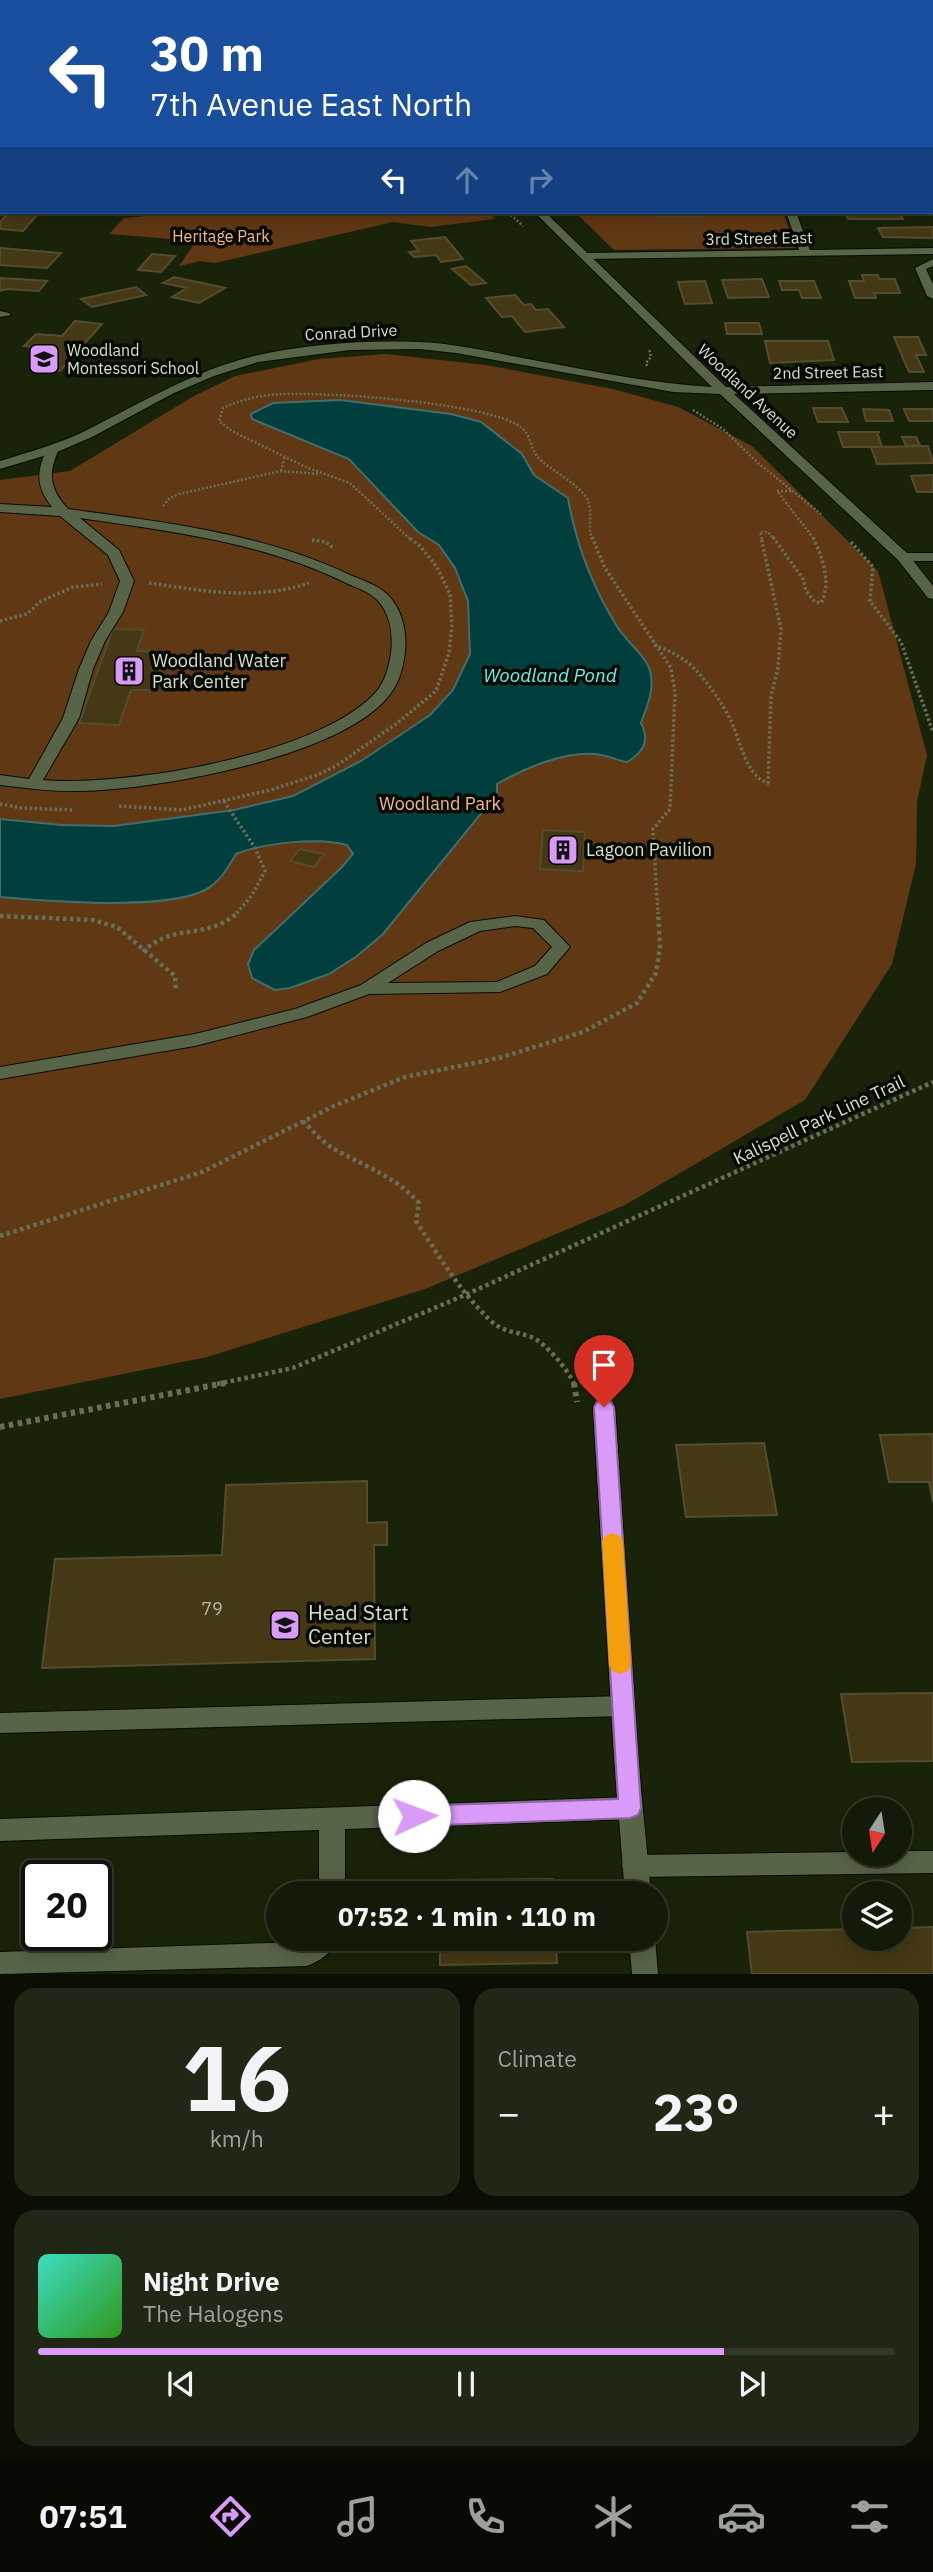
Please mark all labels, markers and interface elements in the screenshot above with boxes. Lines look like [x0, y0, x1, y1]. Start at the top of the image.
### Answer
text: 30 m [150, 21, 264, 84]
icon: left [35, 28, 126, 119]
text: 7th Avenue East North [150, 83, 472, 125]
icon: left [375, 161, 413, 199]
icon: ahead [448, 161, 486, 199]
icon: right [521, 161, 559, 199]
park label: Heritage Park [172, 226, 270, 246]
street label: 3rd Street East [705, 227, 813, 249]
street label: Conrad Drive [304, 320, 398, 344]
street label: Woodland Avenue [694, 339, 802, 443]
place label: Woodland Montessori School [67, 340, 199, 378]
school or university icon: Woodland Montessori School [27, 342, 61, 376]
street label: 2nd Street East [773, 361, 883, 383]
place label: Woodland Water Park Center [152, 649, 286, 693]
building icon: Woodland Water Park Center [112, 654, 146, 688]
water label: Woodland Pond [483, 663, 618, 687]
park label: Woodland Park [379, 792, 502, 815]
building icon: Lagoon Pavilion [546, 833, 580, 867]
place label: Lagoon Pavilion [586, 838, 712, 861]
street label: Kalispell Park Line Trail [729, 1070, 908, 1169]
pin [574, 1335, 634, 1407]
icon: arrive [585, 1346, 623, 1384]
house number: 79 [201, 1597, 223, 1620]
place label: Head Start Center [308, 1598, 409, 1650]
school or university icon: Head Start Center [268, 1608, 302, 1642]
position arrow [377, 1779, 451, 1853]
north arrow [842, 1797, 912, 1867]
map controls [842, 1797, 912, 1951]
speed limit sign: 20 [21, 1860, 112, 1951]
button: layers [842, 1881, 912, 1951]
text: 07:52 · 1 min · 110 m [338, 1899, 596, 1933]
text: 16 [182, 2018, 291, 2136]
text: Climate [498, 2043, 577, 2073]
text: 23° [653, 2078, 740, 2145]
text: − [498, 2088, 520, 2137]
text: + [872, 2088, 895, 2137]
text: km/h [210, 2123, 264, 2153]
text: Night Drive [143, 2264, 280, 2298]
text: The Halogens [143, 2298, 284, 2328]
icon: previous [162, 2365, 200, 2403]
icon: pause [447, 2365, 485, 2403]
icon: next [733, 2365, 771, 2403]
icon: directions [206, 2492, 255, 2541]
icon: music [333, 2492, 382, 2541]
icon: phone [461, 2492, 510, 2541]
icon: climate [589, 2492, 638, 2541]
icon: car [717, 2492, 766, 2541]
icon: filters [845, 2492, 894, 2541]
text: 07:51 [39, 2495, 127, 2537]

